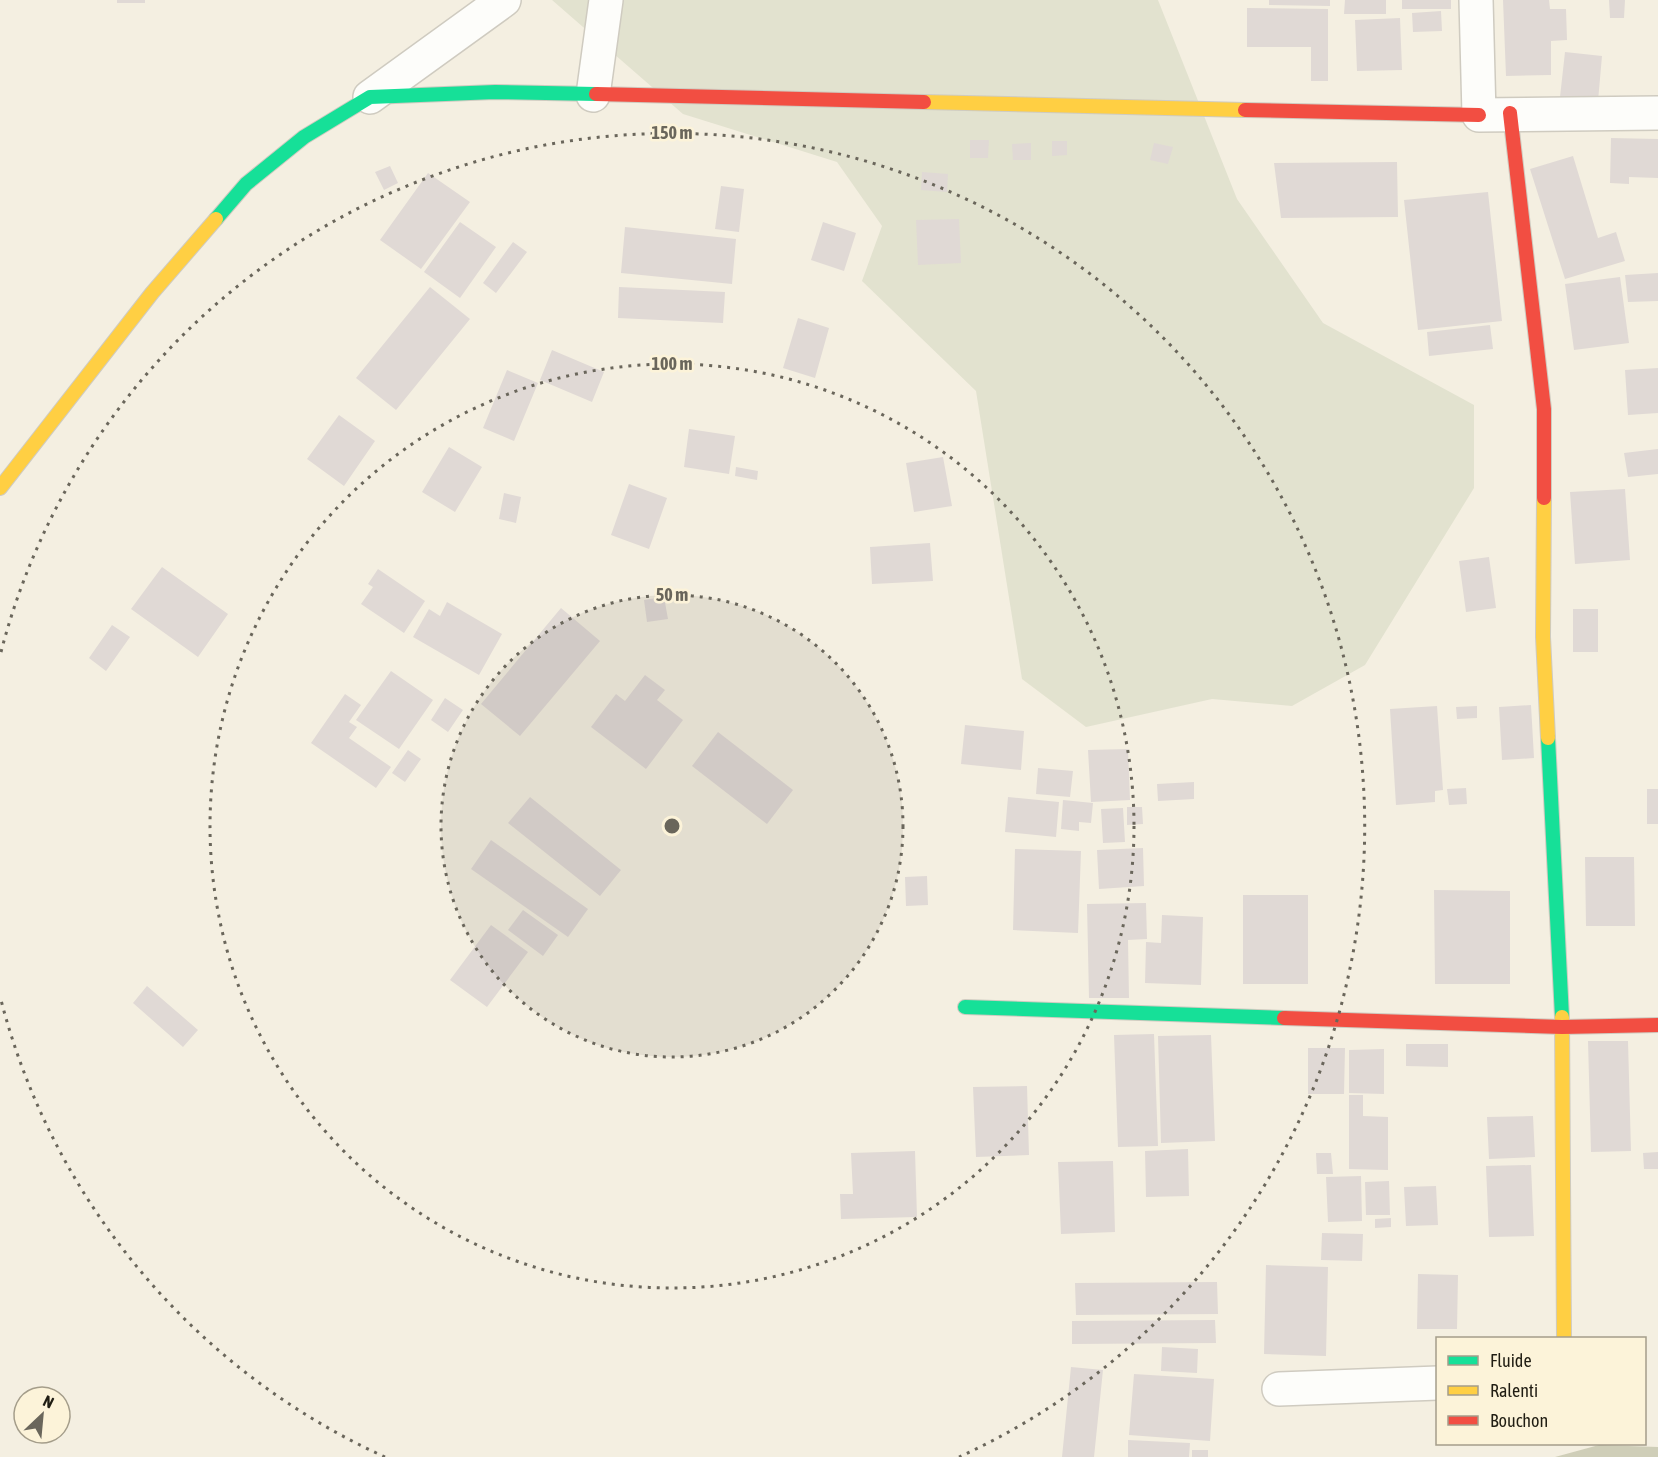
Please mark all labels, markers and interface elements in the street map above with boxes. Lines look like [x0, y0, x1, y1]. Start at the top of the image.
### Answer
text: 150 m [652, 122, 692, 143]
text: 100 m [652, 353, 692, 374]
text: 50 m [656, 584, 688, 605]
centre of rings [662, 816, 682, 836]
legend [1436, 1337, 1646, 1445]
text: Fluide [1490, 1350, 1532, 1371]
text: Ralenti [1490, 1380, 1538, 1401]
north arrow [12, 1385, 72, 1445]
text: N [40, 1391, 57, 1412]
text: Bouchon [1490, 1410, 1548, 1431]

